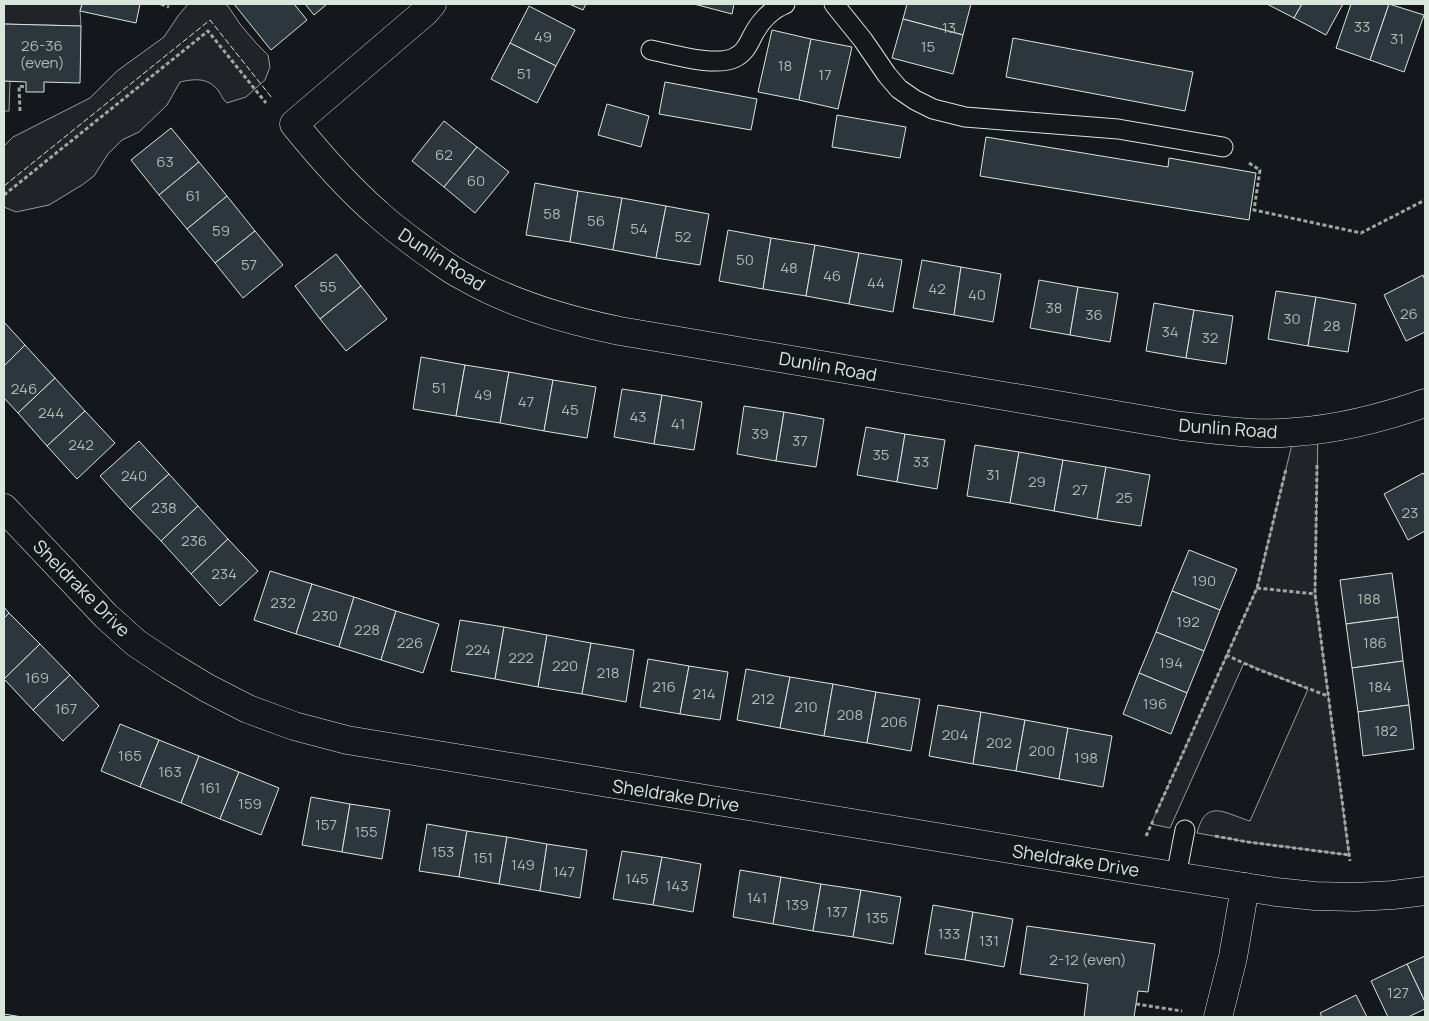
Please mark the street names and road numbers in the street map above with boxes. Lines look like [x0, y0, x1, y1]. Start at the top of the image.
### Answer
street label: Dunlin Road [394, 222, 490, 296]
street label: Dunlin Road [777, 346, 879, 386]
street label: Dunlin Road [1178, 413, 1278, 443]
street label: Sheldrake Drive [28, 534, 136, 642]
street label: Sheldrake Drive [611, 773, 741, 817]
street label: Sheldrake Drive [1011, 838, 1141, 882]

